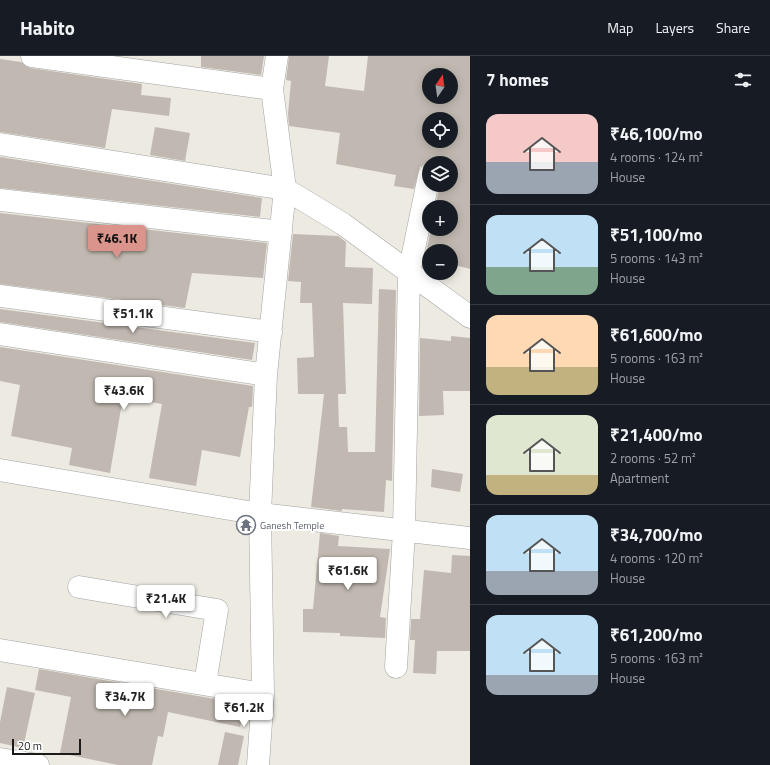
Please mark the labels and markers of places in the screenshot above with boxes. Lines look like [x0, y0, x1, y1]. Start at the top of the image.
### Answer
pin: ₹46.1K [84, 225, 150, 259]
pin: ₹51.1K [100, 300, 166, 334]
pin: ₹43.6K [91, 377, 157, 411]
temple icon: Ganesh Temple [235, 514, 257, 536]
place label: Ganesh Temple [260, 518, 324, 533]
pin: ₹61.6K [315, 557, 381, 591]
pin: ₹21.4K [133, 585, 199, 619]
pin: ₹34.7K [92, 683, 158, 717]
pin: ₹61.2K [211, 694, 277, 728]

